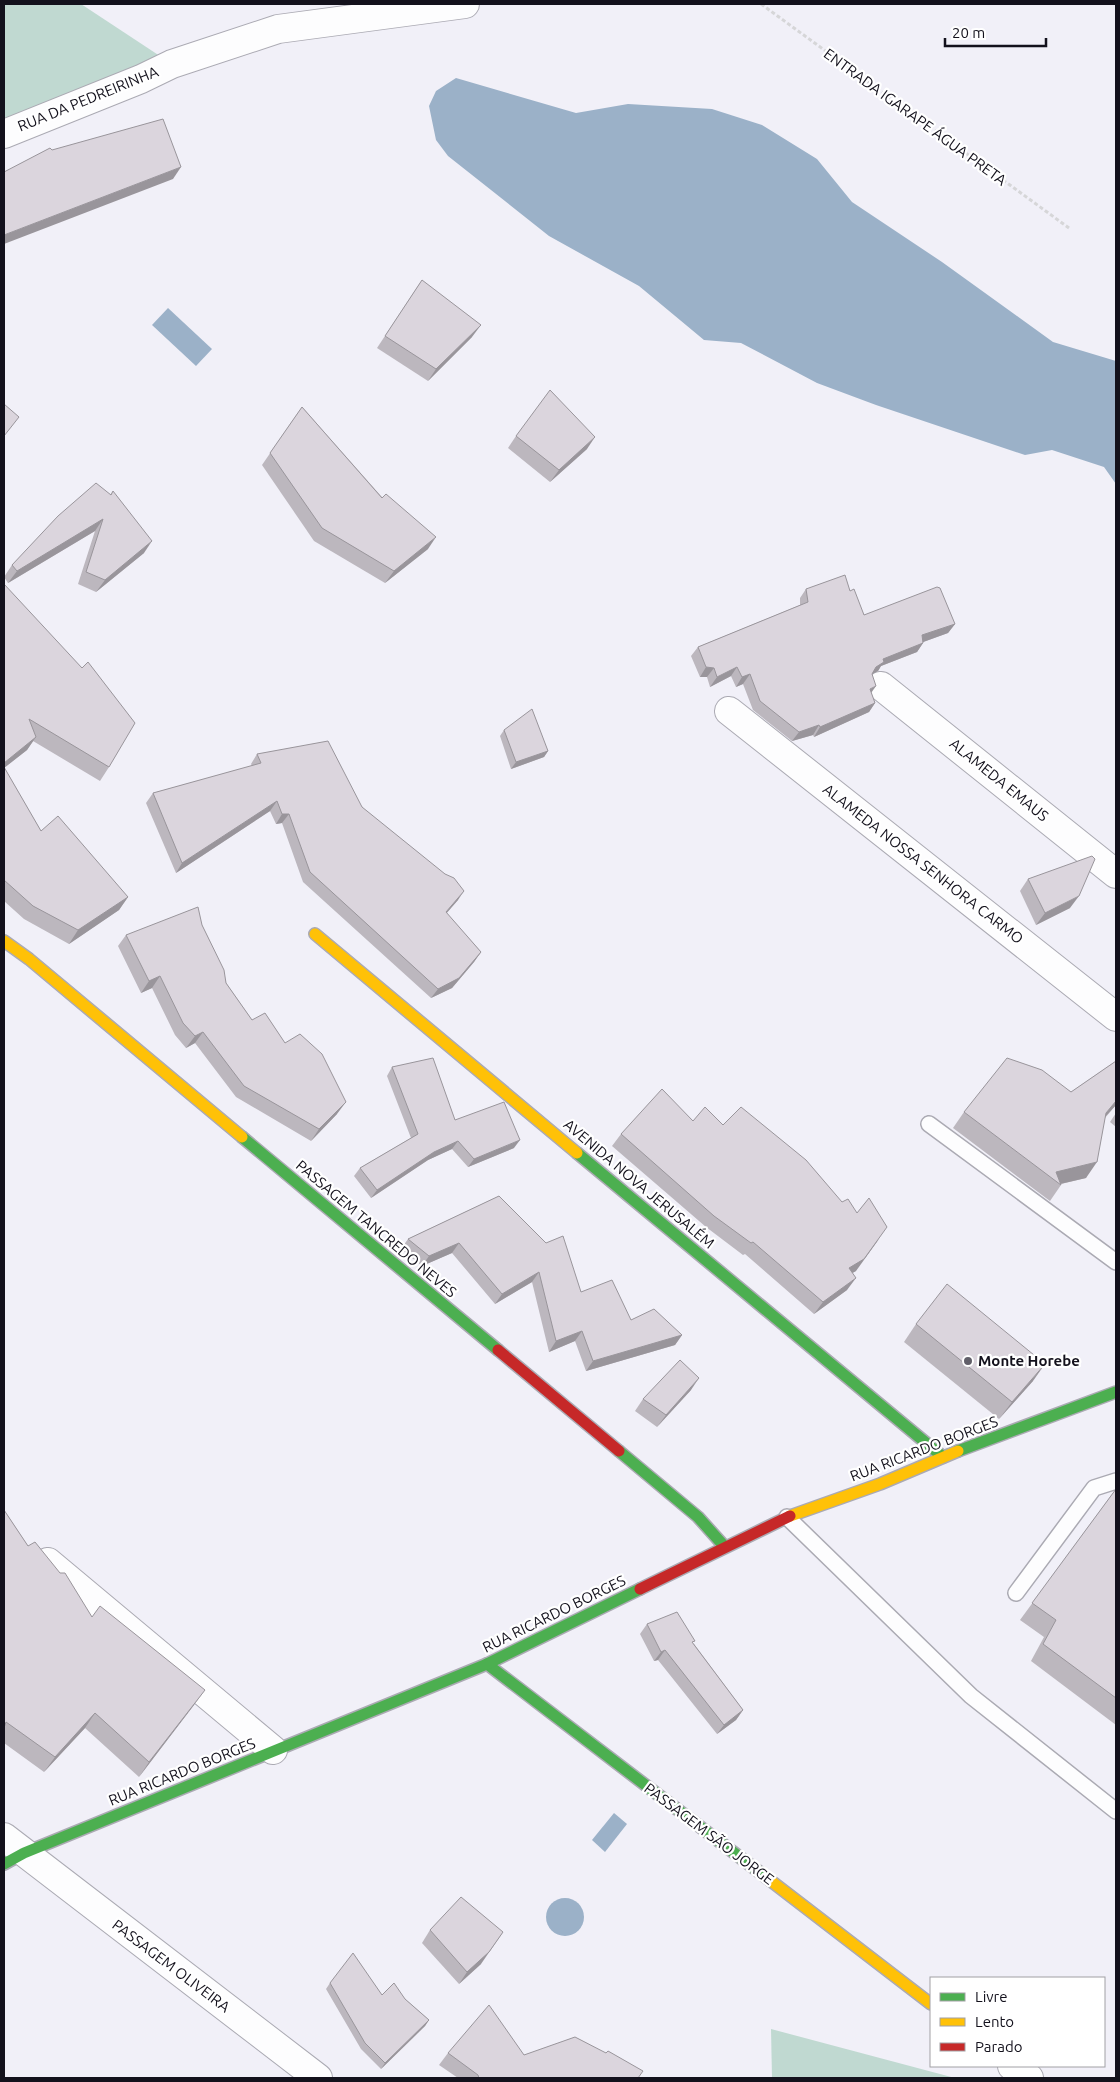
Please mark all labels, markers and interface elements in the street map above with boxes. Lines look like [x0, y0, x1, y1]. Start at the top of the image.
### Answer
scale bar [945, 15, 1046, 47]
text: 20 m [952, 24, 985, 41]
street label: ENTRADA IGARAPE ÁGUA PRETA [821, 45, 1010, 189]
street label: RUA DA PEDREIRINHA [15, 62, 161, 135]
street label: ALAMEDA EMAUS [947, 735, 1052, 825]
street label: ALAMEDA NOSSA SENHORA CARMO [820, 780, 1027, 947]
street label: AVENIDA NOVA JERUSALÉM [561, 1116, 718, 1252]
street label: PASSAGEM TANCREDO NEVES [293, 1157, 460, 1301]
place label: Monte Horebe [978, 1352, 1080, 1369]
marker: Monte Horebe [962, 1355, 974, 1367]
street label: RUA RICARDO BORGES [848, 1412, 1000, 1485]
street label: RUA RICARDO BORGES [480, 1571, 628, 1656]
street label: RUA RICARDO BORGES [106, 1734, 258, 1809]
street label: PASSAGEM SÃO JORGE [641, 1779, 777, 1888]
street label: PASSAGEM OLIVEIRA [109, 1916, 234, 2016]
legend [930, 1977, 1105, 2067]
text: Livre [975, 1988, 1008, 2005]
text: Lento [975, 2013, 1014, 2030]
text: Parado [975, 2038, 1022, 2055]

